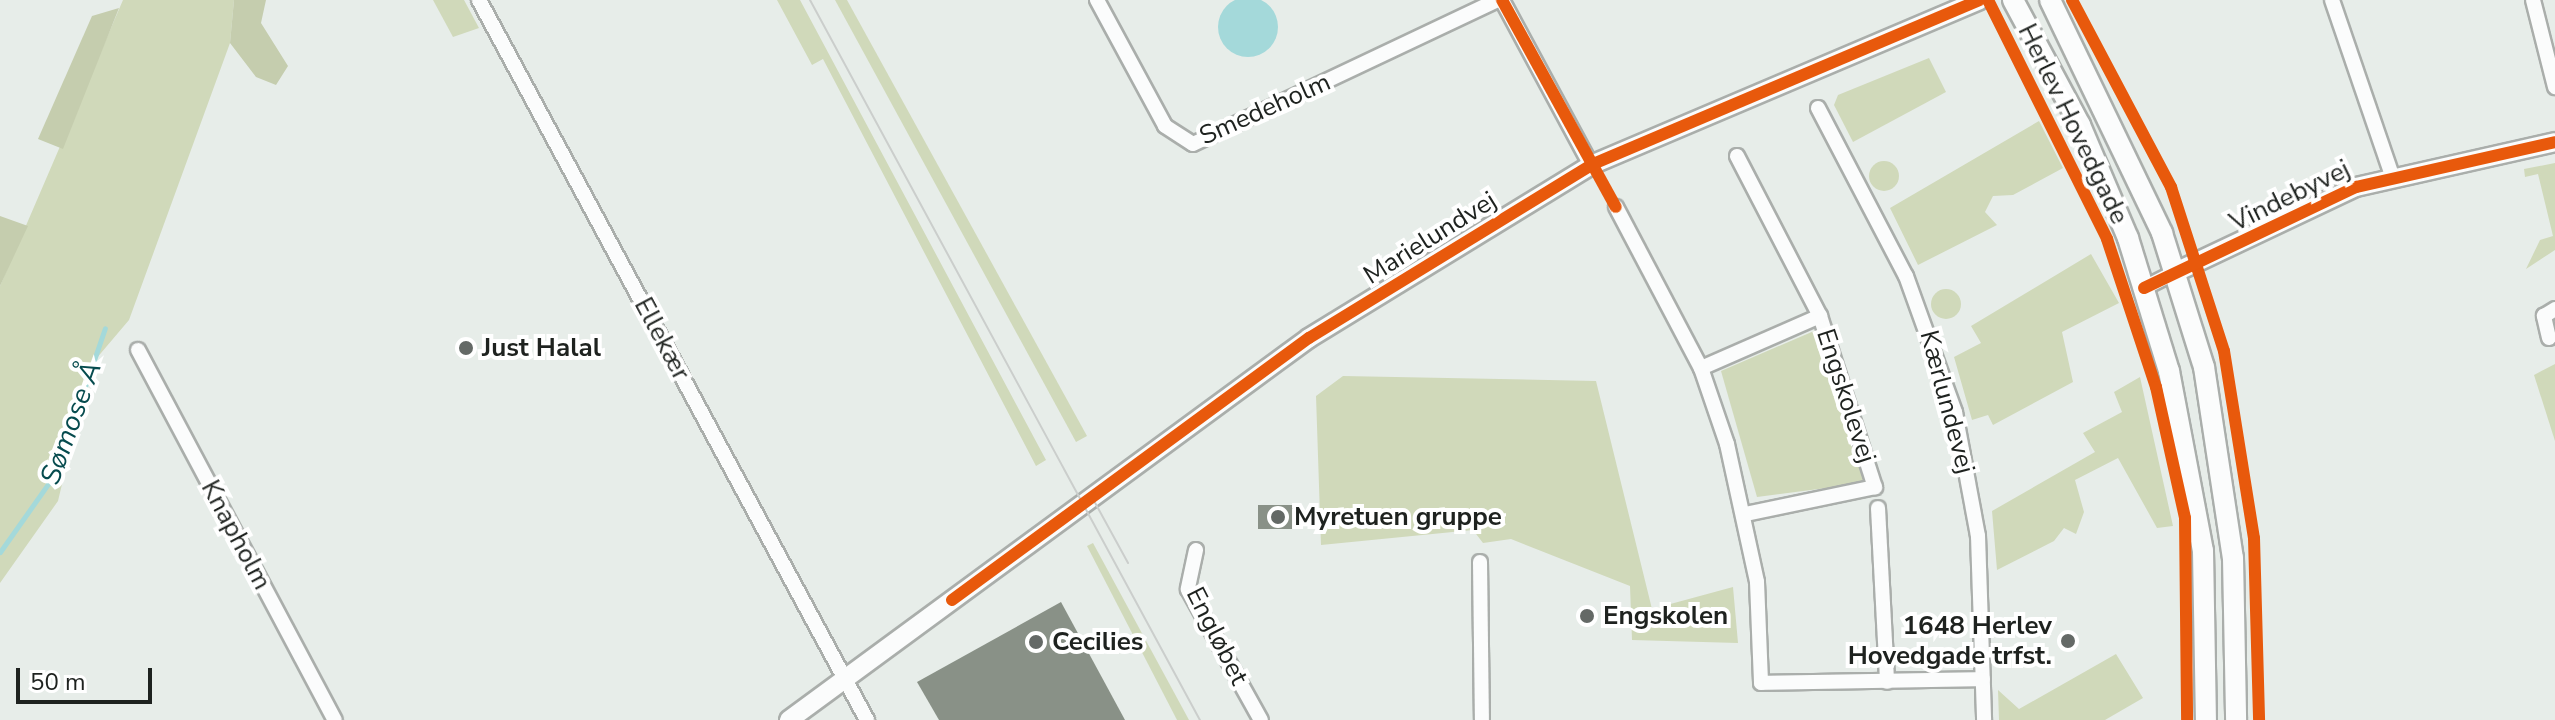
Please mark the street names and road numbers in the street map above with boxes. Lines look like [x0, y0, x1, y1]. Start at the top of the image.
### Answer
street label: Herlev Hovedgade [2011, 19, 2135, 229]
street label: Smedeholm [1195, 66, 1335, 152]
street label: Vindebyvej [2225, 154, 2355, 238]
street label: Marielundvej [1358, 185, 1502, 291]
street label: Ellekær [627, 292, 697, 386]
street label: Engskolevej [1810, 325, 1882, 467]
street label: Kærlundevej [1913, 327, 1981, 477]
street label: Knapholm [194, 475, 278, 595]
street label: Engløbet [1179, 582, 1255, 690]

